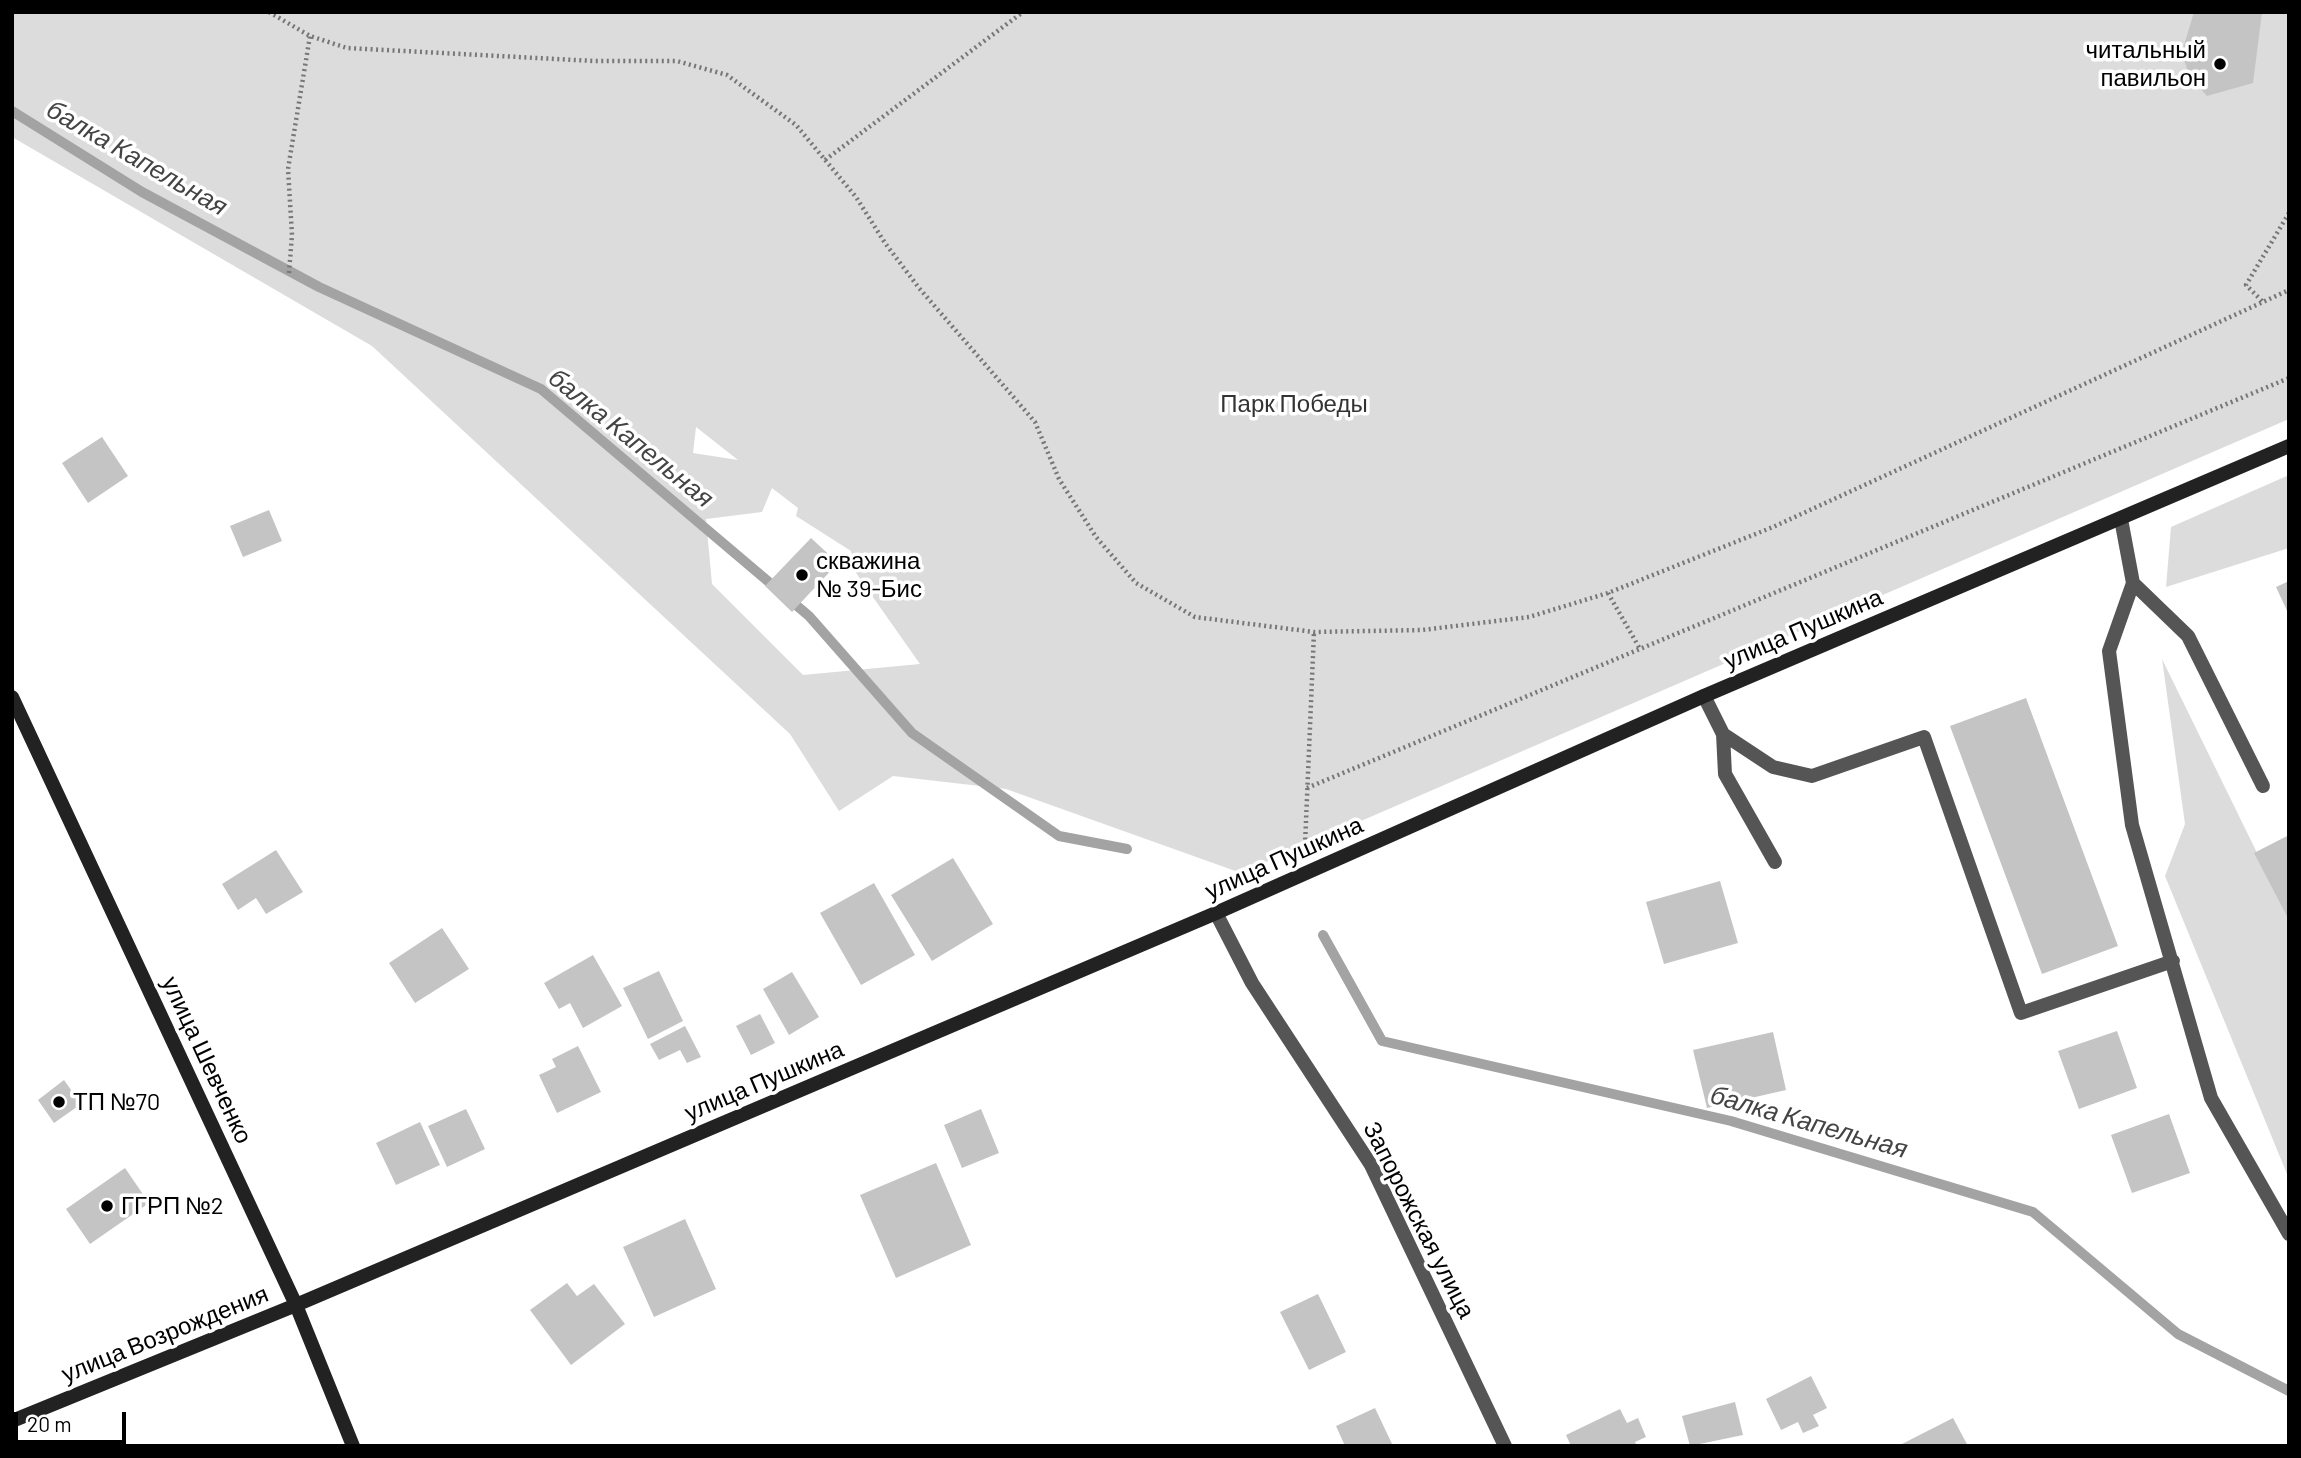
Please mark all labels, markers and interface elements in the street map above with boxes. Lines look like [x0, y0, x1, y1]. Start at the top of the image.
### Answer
place label: читальный павильон [2086, 36, 2206, 92]
marker: читальный павильон [2212, 56, 2228, 72]
water label: балка Капельная [41, 94, 233, 222]
water label: балка Капельная [542, 362, 720, 514]
park label: Парк Победы [1220, 390, 1368, 418]
place label: скважина № 39-Бис [816, 547, 922, 603]
marker: скважина № 39-Бис [794, 567, 810, 583]
street label: улица Пушкина [1719, 583, 1887, 675]
street label: улица Пушкина [1201, 810, 1367, 906]
street label: улица Шевченко [156, 972, 258, 1148]
street label: улица Пушкина [680, 1035, 848, 1127]
water label: балка Капельная [1707, 1079, 1911, 1165]
place label: ТП №70 [73, 1088, 160, 1116]
marker: ТП №70 [51, 1094, 67, 1110]
street label: Запорожская улица [1357, 1117, 1481, 1323]
place label: ГГРП №2 [121, 1192, 224, 1220]
marker: ГГРП №2 [99, 1198, 115, 1214]
street label: улица Возрождения [57, 1279, 273, 1389]
scale bar [18, 1398, 130, 1442]
text: 20 m [27, 1411, 72, 1436]

